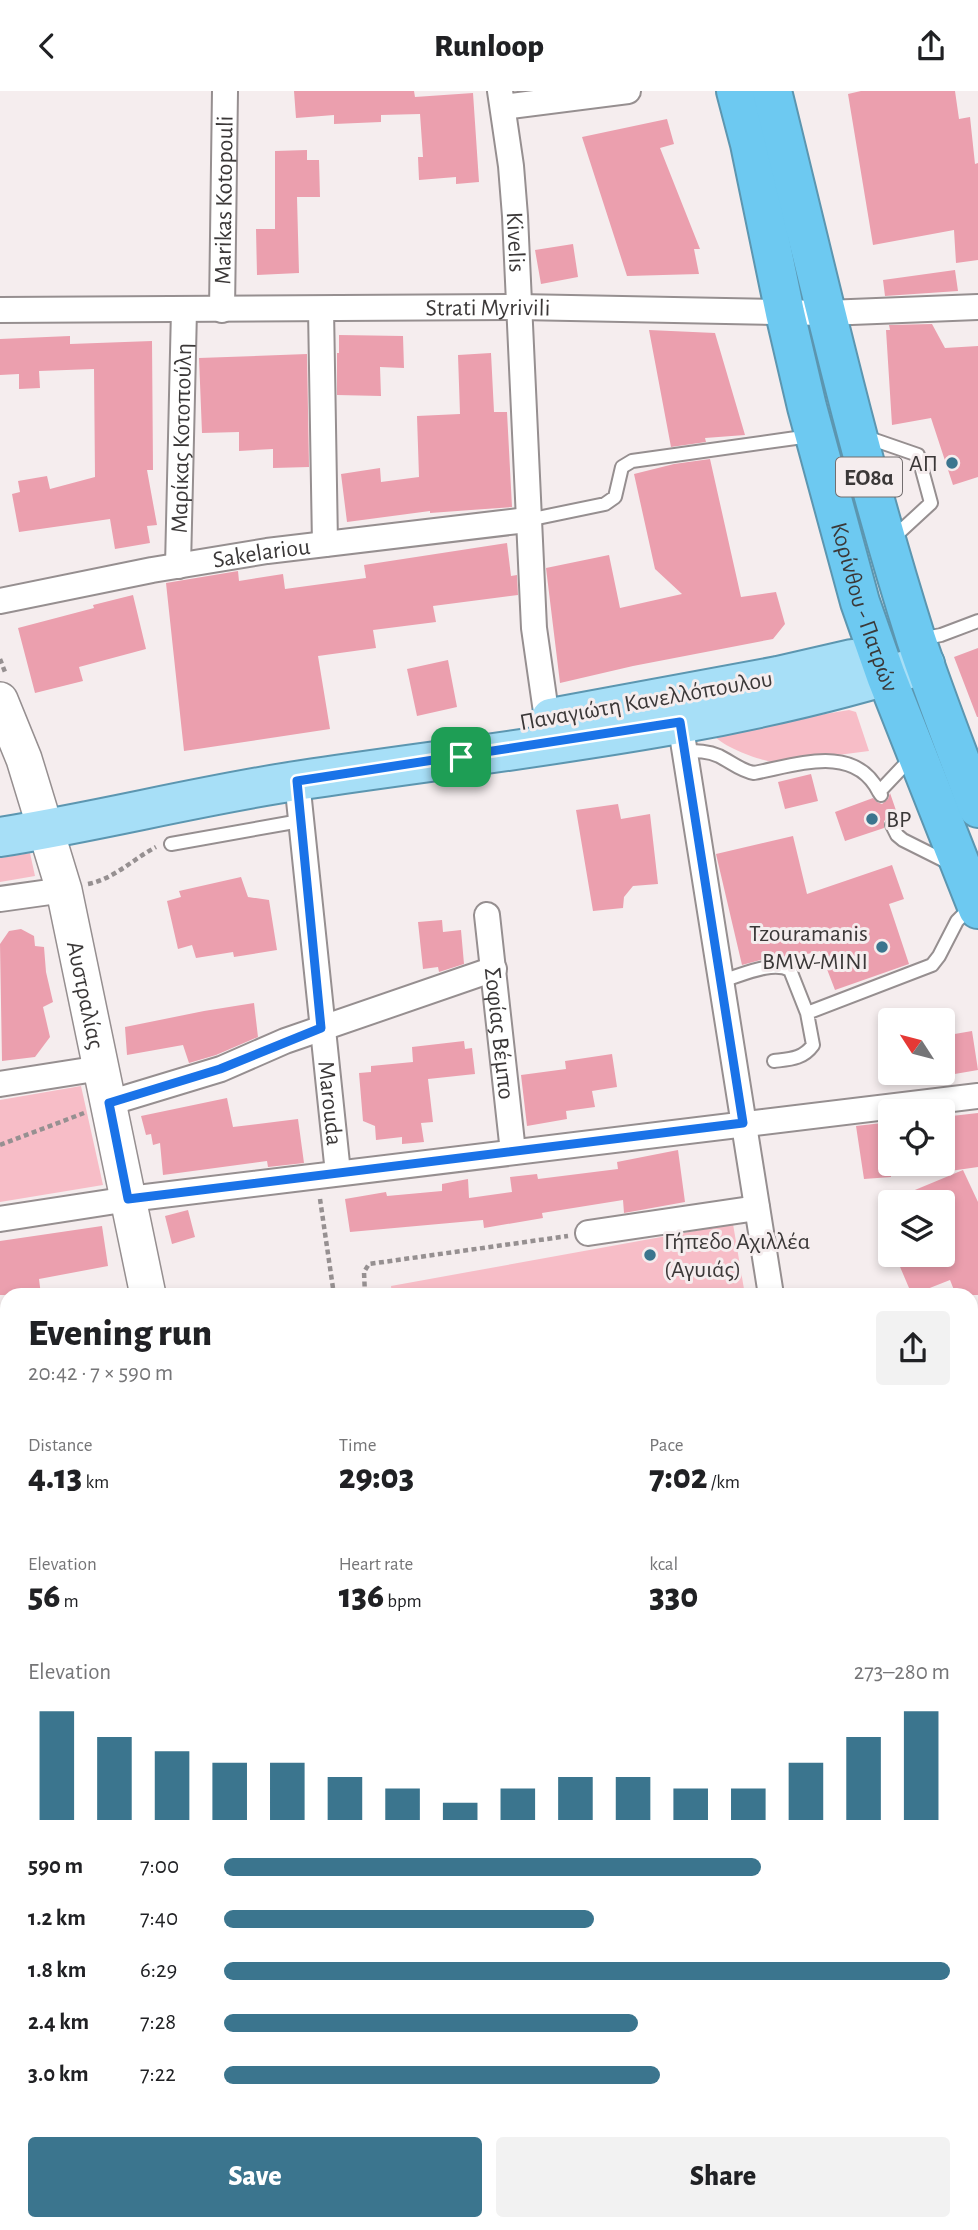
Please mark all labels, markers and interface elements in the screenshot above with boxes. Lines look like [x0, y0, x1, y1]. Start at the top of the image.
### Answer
icon: back [28, 27, 66, 65]
icon: share [912, 27, 950, 65]
text: Runloop [434, 30, 544, 62]
street label: Marikas Kotopouli [211, 115, 238, 285]
street label: Kivelis [502, 211, 529, 273]
street label: Strati Myrivili [425, 296, 551, 321]
street label: Μαρίκας Κοτοπούλη [168, 342, 196, 534]
place label: ΑΠ [909, 452, 938, 476]
marker: ΑΠ [944, 455, 960, 471]
road number: ΕΟ8α [836, 457, 902, 497]
street label: Κορίνθου - Πατρών [826, 520, 902, 696]
street label: Sakelariou [211, 535, 312, 573]
street label: Παναγιώτη Κανελλόπουλου [518, 667, 774, 735]
pin [431, 727, 491, 787]
icon: arrive [442, 738, 480, 776]
place label: BP [886, 808, 911, 832]
marker: BP [864, 811, 880, 827]
place label: Tzouramanis BMW-MINI [749, 922, 868, 974]
street label: Αυστραλίας [62, 939, 108, 1051]
marker: Tzouramanis BMW-MINI [874, 939, 890, 955]
street label: Σοφίας Βέμπο [480, 966, 518, 1101]
north arrow [878, 1008, 956, 1085]
map controls [878, 1008, 955, 1267]
street label: Marouda [313, 1060, 346, 1147]
button: locate [878, 1099, 955, 1176]
button: layers [878, 1190, 955, 1267]
place label: Γήπεδο Αχιλλέα (Αγυιάς) [664, 1230, 810, 1282]
marker: Γήπεδο Αχιλλέα (Αγυιάς) [642, 1247, 658, 1263]
button: share [876, 1311, 950, 1385]
text: Evening run [28, 1315, 212, 1353]
text: 20:42 · 7 × 590 m [28, 1362, 173, 1385]
text: Distance [28, 1436, 92, 1455]
text: Time [339, 1436, 377, 1455]
text: Pace [649, 1436, 684, 1455]
text: 4.13 [28, 1460, 82, 1495]
text: 29:03 [339, 1460, 414, 1495]
text: 7:02 [649, 1460, 708, 1495]
text: km [82, 1473, 109, 1492]
text: /km [708, 1473, 740, 1492]
text: Elevation [28, 1555, 97, 1574]
text: Heart rate [339, 1555, 413, 1574]
text: kcal [649, 1555, 678, 1574]
text: 56 [28, 1579, 60, 1614]
text: 136 [339, 1579, 384, 1614]
text: 330 [649, 1579, 698, 1614]
text: m [60, 1592, 79, 1611]
text: bpm [384, 1592, 422, 1611]
text: Elevation [28, 1661, 111, 1684]
text: 273–280 m [854, 1661, 950, 1684]
text: 590 m [28, 1855, 83, 1878]
text: 7:00 [140, 1855, 179, 1878]
text: 1.2 km [28, 1907, 86, 1930]
text: 7:40 [140, 1907, 178, 1930]
text: 1.8 km [28, 1959, 86, 1982]
text: 6:29 [140, 1959, 177, 1982]
text: 2.4 km [28, 2011, 89, 2034]
text: 7:28 [140, 2011, 176, 2034]
text: 3.0 km [28, 2063, 89, 2086]
text: 7:22 [140, 2063, 176, 2086]
button: Save [28, 2137, 482, 2217]
button: Share [496, 2137, 950, 2217]

